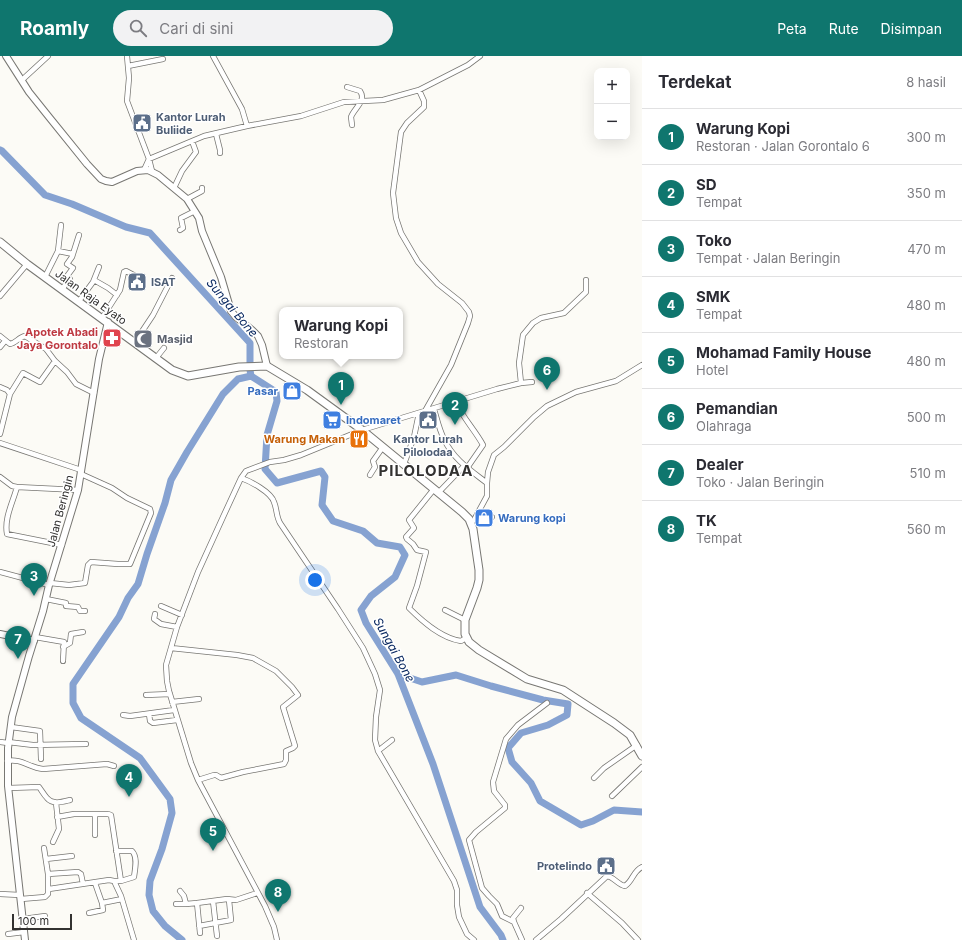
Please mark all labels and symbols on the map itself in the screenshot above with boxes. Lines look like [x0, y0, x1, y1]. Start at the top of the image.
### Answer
place label: Kantor Lurah Buliide [156, 110, 226, 137]
public building icon: Kantor Lurah Buliide [131, 112, 153, 134]
street label: Jalan Raja Eyato [52, 266, 130, 328]
public building icon: ISAT [126, 271, 148, 293]
place label: ISAT [151, 275, 176, 289]
water label: Sungai Bone [204, 275, 261, 340]
place label: Apotek Abadi Jaya Gorontalo [17, 325, 98, 352]
pharmacy icon: Apotek Abadi Jaya Gorontalo [101, 327, 123, 349]
mosque icon: Masjid [132, 328, 154, 350]
place label: Masjid [157, 332, 193, 346]
pin: 6 [534, 357, 560, 390]
pin: 1 [328, 372, 354, 405]
shop icon: Pasar [281, 380, 303, 402]
place label: Pasar [248, 384, 279, 398]
pin: 2 [442, 392, 468, 425]
supermarket icon: Indomaret [321, 409, 343, 431]
public building icon: Kantor Lurah Pilolodaa [417, 409, 439, 431]
place label: Indomaret [346, 413, 401, 427]
restaurant icon: Warung Makan [348, 428, 370, 450]
place label: Warung Makan [264, 432, 345, 446]
place label: Kantor Lurah Pilolodaa [393, 432, 463, 459]
district label: PILOLODAA [379, 461, 473, 480]
street label: Jalan Beringin [44, 474, 76, 548]
shop icon: Warung kopi [473, 507, 495, 529]
place label: Warung kopi [498, 511, 566, 525]
pin: 3 [21, 563, 47, 596]
your location [305, 570, 325, 590]
water label: Sungai Bone [370, 615, 418, 685]
pin: 7 [5, 626, 31, 659]
pin: 4 [116, 764, 142, 797]
pin: 5 [200, 818, 226, 851]
public building icon: Protelindo [595, 855, 617, 877]
place label: Protelindo [537, 859, 592, 873]
pin: 8 [265, 879, 291, 912]
scale bar [12, 912, 72, 931]

